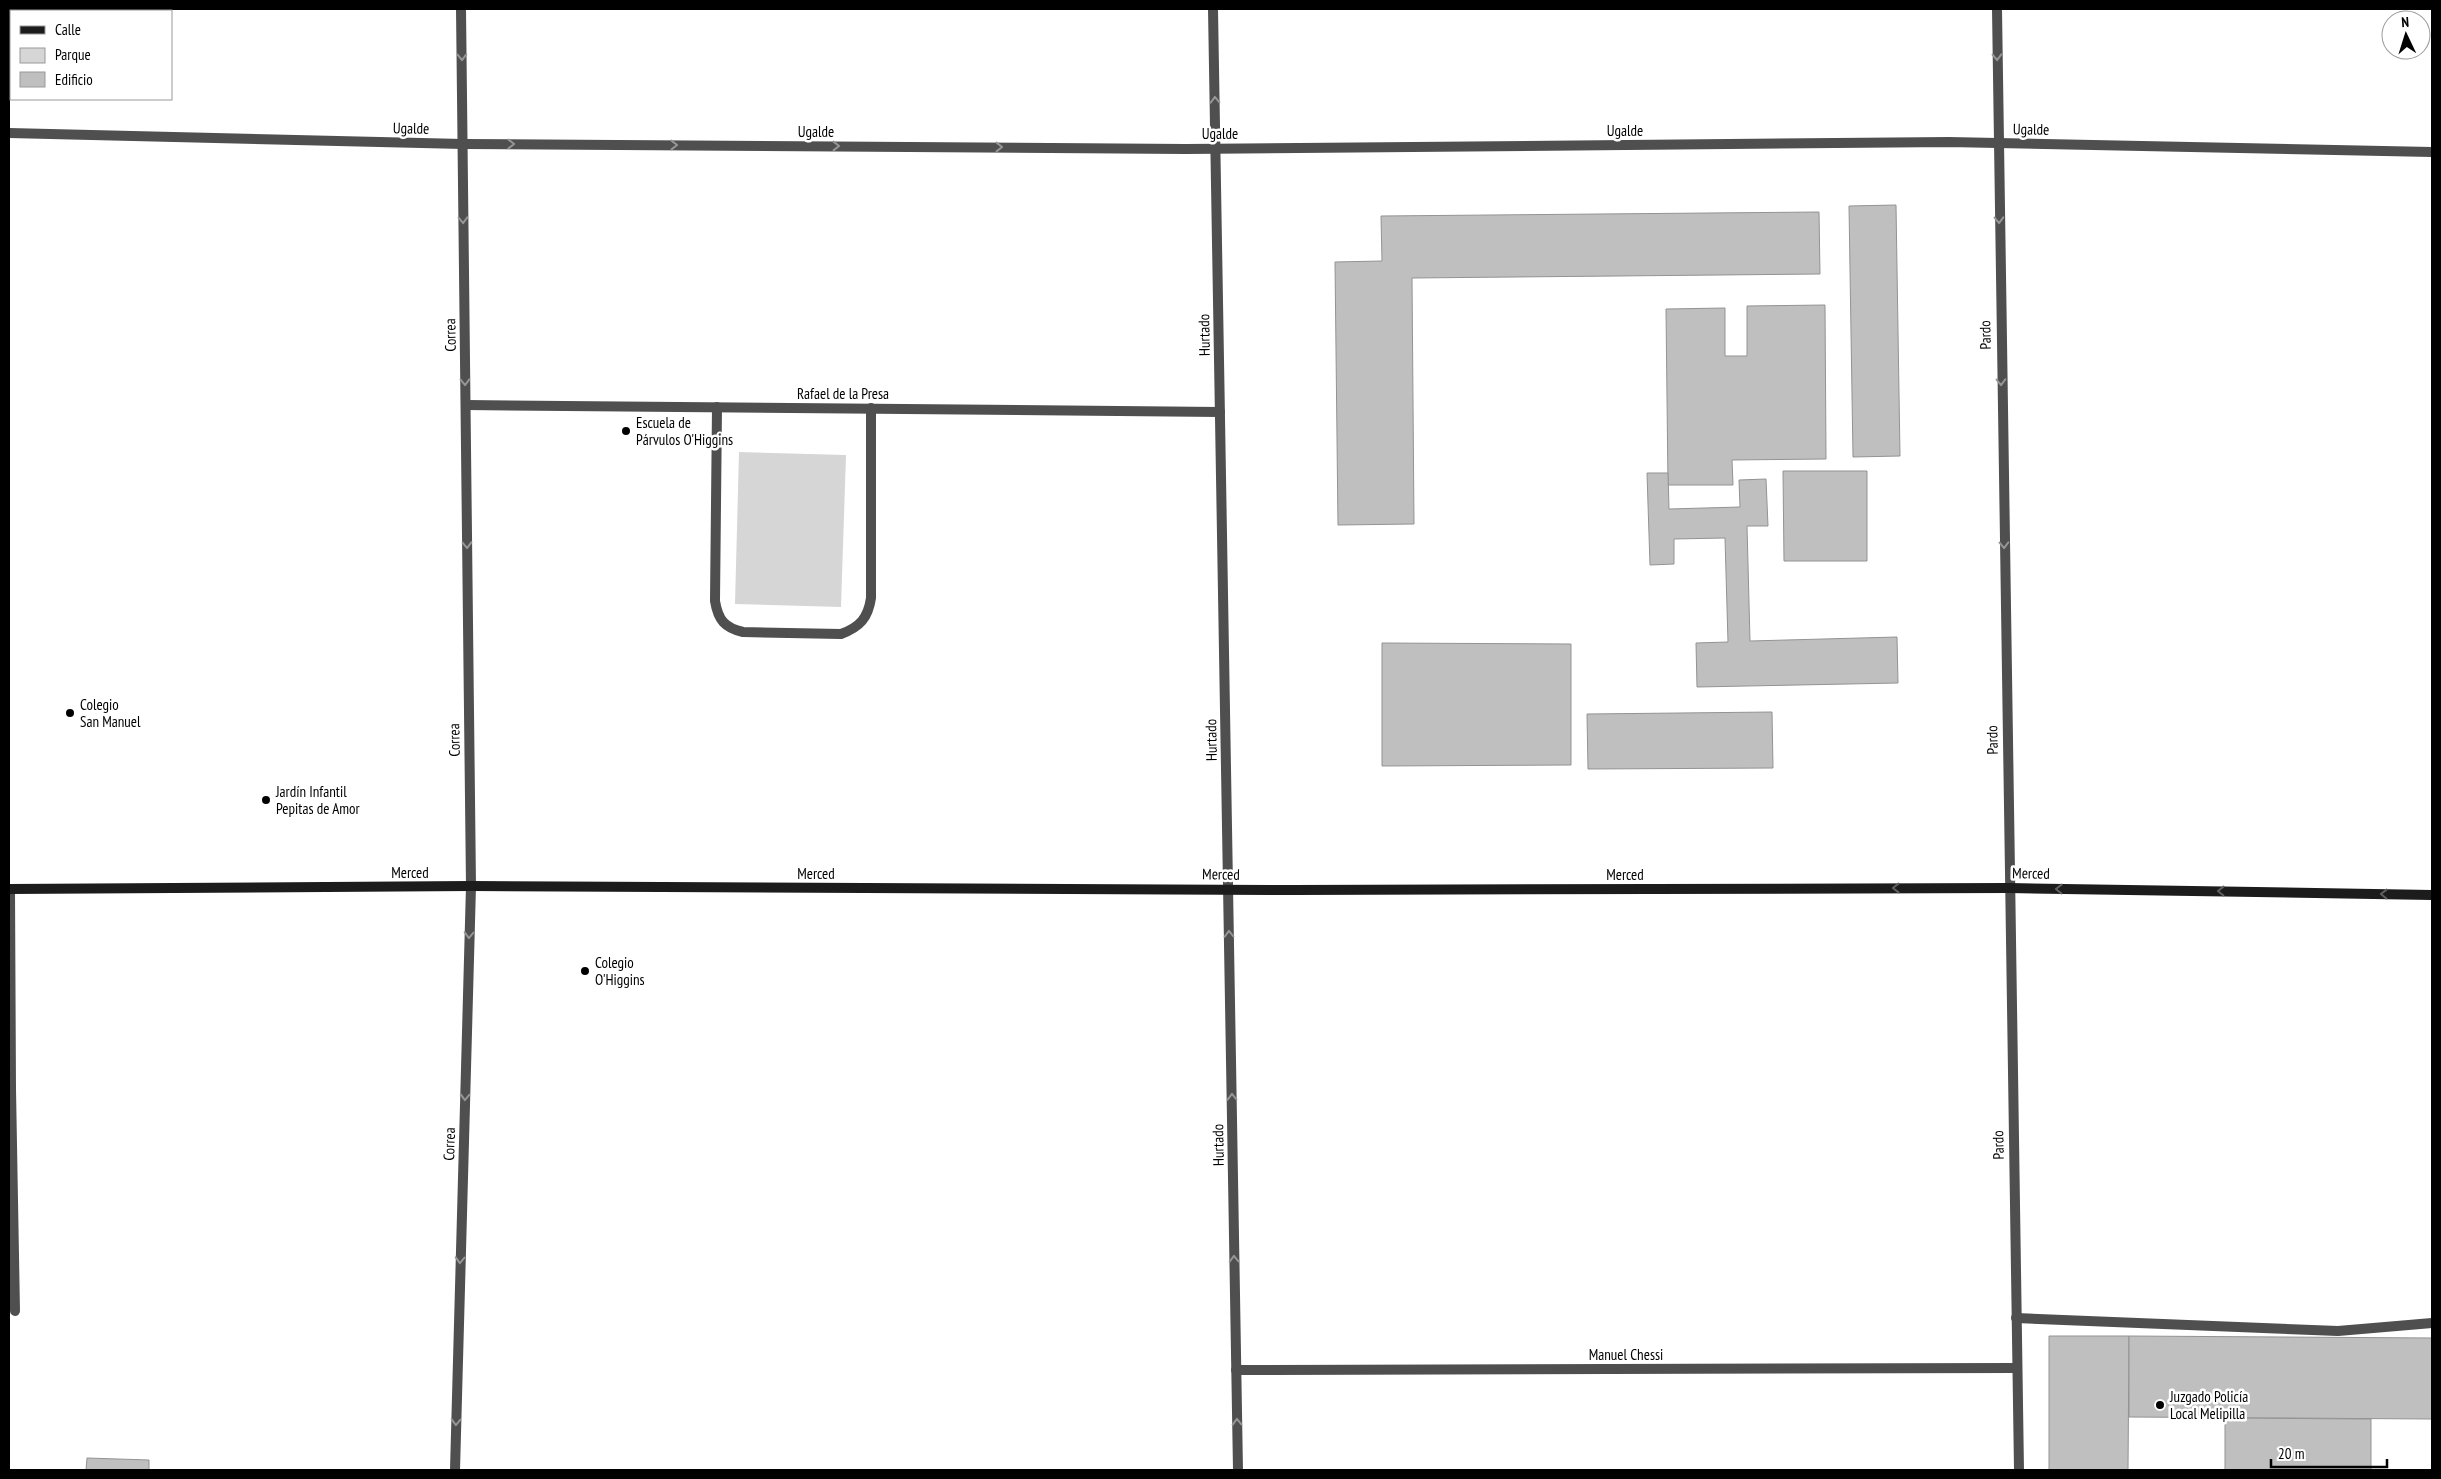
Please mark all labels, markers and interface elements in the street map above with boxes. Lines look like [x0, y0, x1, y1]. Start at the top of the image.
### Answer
legend [10, 10, 172, 100]
north arrow [2381, 10, 2431, 60]
text: N [2401, 13, 2409, 31]
text: Calle [55, 20, 81, 39]
text: Parque [55, 45, 91, 64]
one-way arrow [457, 54, 467, 62]
one-way arrow [1992, 54, 2002, 62]
text: Edificio [55, 70, 93, 89]
one-way arrow [1209, 95, 1220, 103]
street label: Ugalde [393, 118, 429, 138]
street label: Ugalde [2013, 119, 2049, 139]
street label: Ugalde [1607, 121, 1643, 140]
street label: Ugalde [798, 122, 834, 141]
street label: Ugalde [1202, 124, 1238, 143]
one-way arrow [508, 139, 516, 149]
one-way arrow [670, 140, 678, 150]
one-way arrow [833, 141, 841, 151]
one-way arrow [996, 142, 1003, 152]
one-way arrow [458, 216, 469, 224]
one-way arrow [1993, 216, 2004, 224]
street label: Hurtado [1194, 314, 1214, 356]
street label: Correa [440, 318, 460, 352]
street label: Pardo [1975, 320, 1995, 350]
one-way arrow [460, 379, 470, 387]
one-way arrow [1996, 379, 2006, 387]
street label: Rafael de la Presa [797, 384, 889, 403]
place label: Escuela de Párvulos O'Higgins [636, 413, 733, 449]
marker: Escuela de Párvulos O'Higgins [620, 425, 632, 437]
one-way arrow [462, 542, 472, 549]
one-way arrow [1999, 542, 2009, 549]
place label: Colegio San Manuel [80, 695, 141, 731]
marker: Colegio San Manuel [64, 707, 76, 719]
street label: Hurtado [1201, 719, 1221, 761]
street label: Correa [444, 723, 464, 757]
street label: Pardo [1982, 725, 2002, 755]
place label: Jardín Infantil Pepitas de Amor [275, 782, 360, 818]
marker: Jardín Infantil Pepitas de Amor [260, 794, 272, 806]
street label: Merced [391, 863, 429, 882]
street label: Merced [2012, 863, 2050, 883]
street label: Merced [797, 864, 835, 883]
street label: Merced [1202, 864, 1240, 884]
street label: Merced [1606, 865, 1644, 884]
one-way arrow [1892, 883, 1900, 893]
one-way arrow [2054, 884, 2062, 894]
one-way arrow [2217, 886, 2224, 896]
one-way arrow [2379, 889, 2387, 900]
one-way arrow [1224, 930, 1234, 938]
one-way arrow [464, 931, 475, 939]
place label: Colegio O'Higgins [595, 953, 645, 989]
marker: Colegio O'Higgins [579, 965, 591, 977]
one-way arrow [1227, 1092, 1237, 1100]
one-way arrow [460, 1094, 470, 1102]
street label: Hurtado [1208, 1124, 1228, 1166]
street label: Correa [439, 1127, 459, 1161]
street label: Pardo [1988, 1130, 2008, 1160]
one-way arrow [1229, 1255, 1239, 1262]
one-way arrow [455, 1256, 466, 1264]
street label: Manuel Chessi [1589, 1345, 1663, 1364]
place label: Juzgado Policía Local Melipilla [2169, 1387, 2248, 1423]
marker: Juzgado Policía Local Melipilla [2154, 1399, 2166, 1411]
one-way arrow [1232, 1417, 1242, 1425]
one-way arrow [451, 1419, 461, 1427]
scale bar [2271, 1436, 2387, 1468]
text: 20 m [2278, 1444, 2304, 1463]

